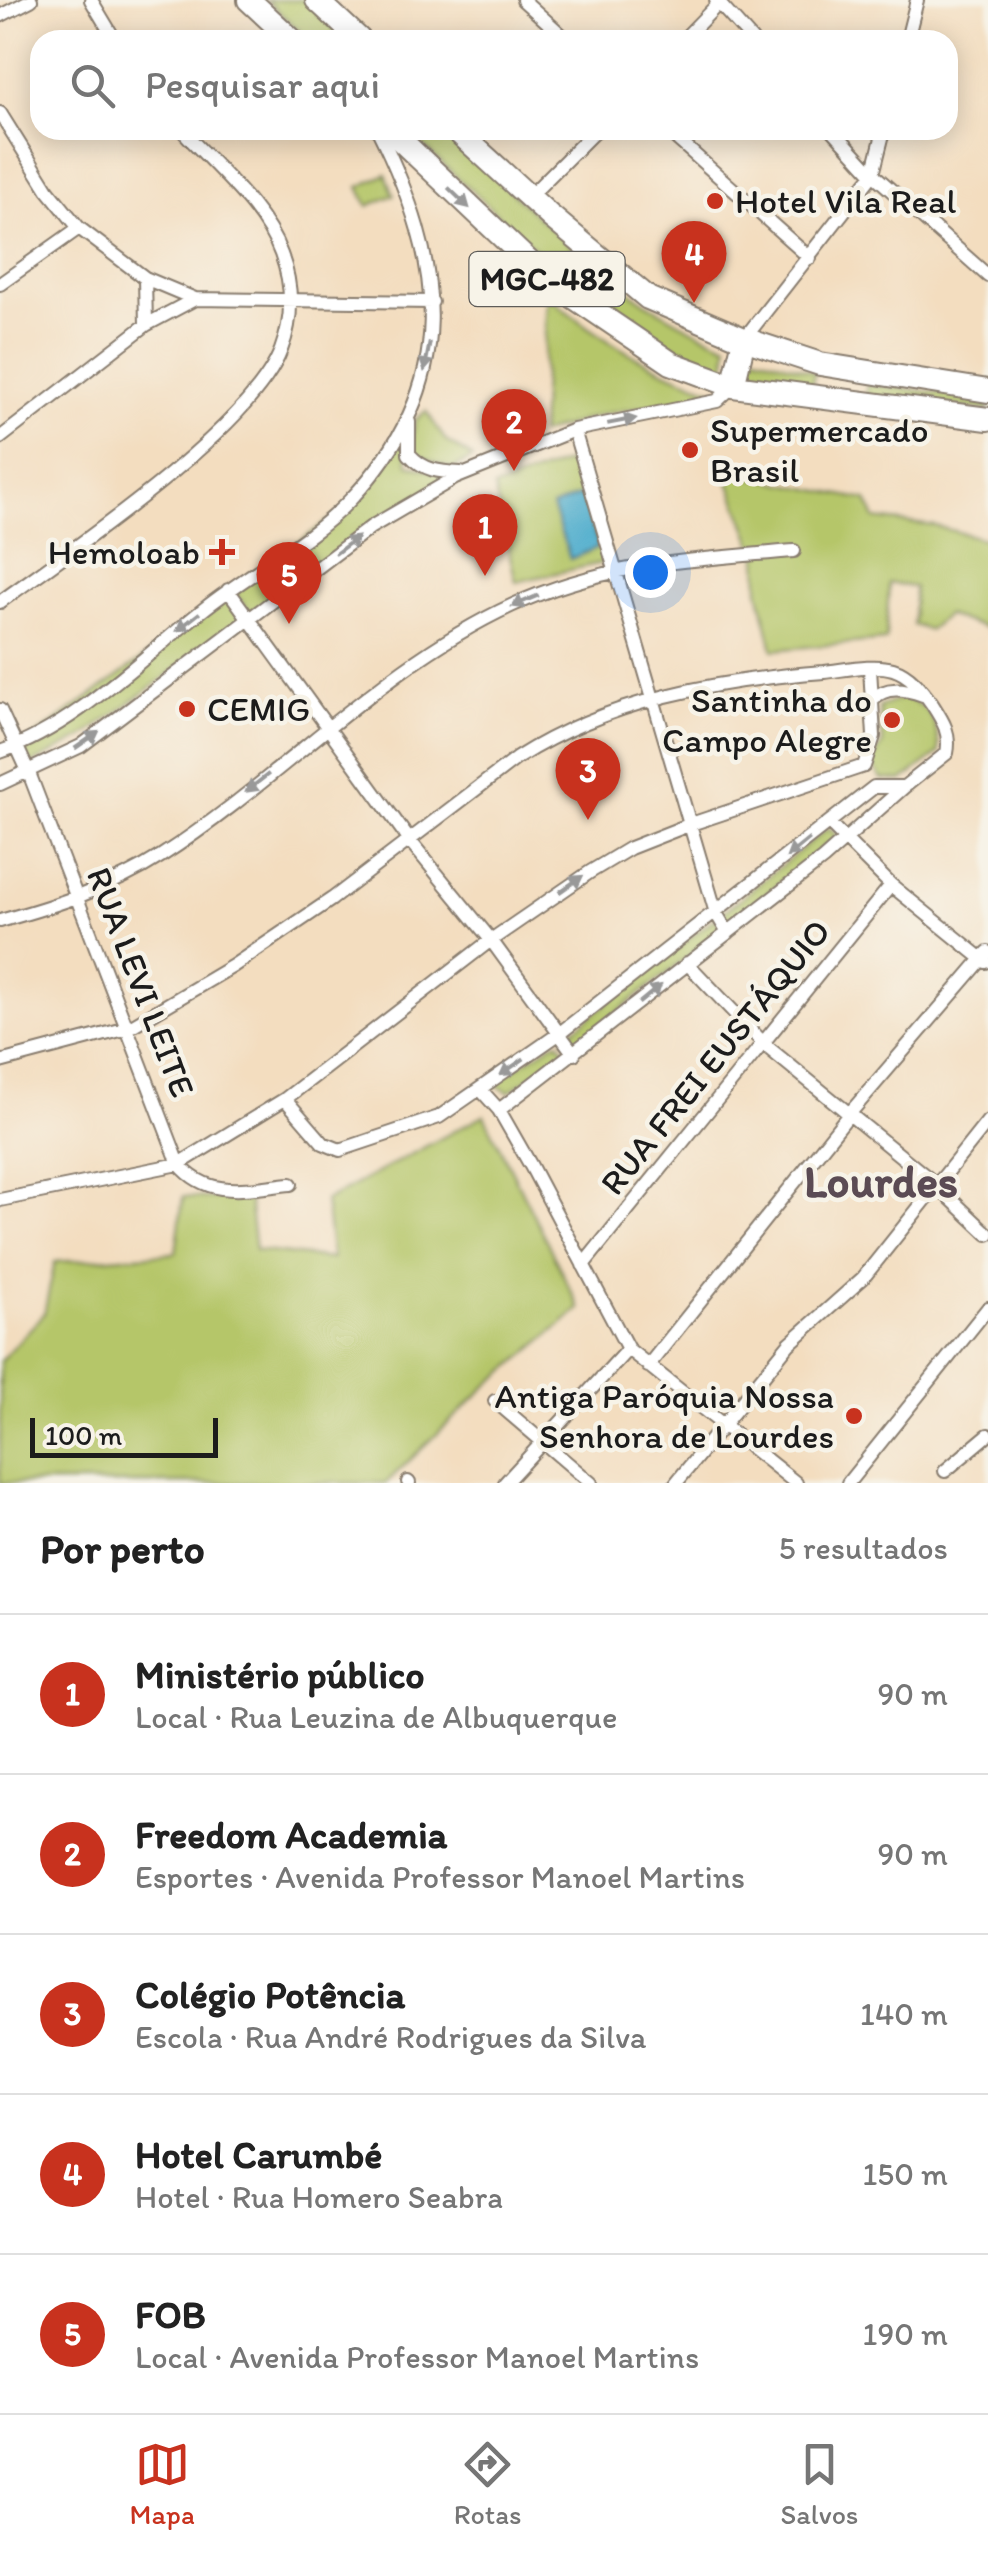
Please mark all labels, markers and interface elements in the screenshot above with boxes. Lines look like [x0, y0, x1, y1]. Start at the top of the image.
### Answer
search box [30, 30, 958, 140]
icon: search [65, 58, 120, 113]
text: Pesquisar aqui [145, 62, 380, 108]
place label: Hotel Vila Real [735, 180, 956, 222]
one-way arrow [447, 186, 471, 209]
marker: Hotel Vila Real [704, 190, 726, 212]
pin: 4 [662, 220, 726, 303]
road number: MGC-482 [470, 252, 624, 306]
one-way arrow [418, 342, 434, 373]
pin: 2 [482, 388, 546, 471]
place label: Supermercado Brasil [710, 409, 929, 491]
one-way arrow [607, 413, 638, 428]
marker: Supermercado Brasil [679, 439, 701, 461]
pin: 1 [452, 494, 518, 576]
place label: Hemoloab [48, 531, 200, 573]
one-way arrow [334, 536, 360, 556]
marker: Hemoloab [209, 539, 235, 565]
pin: 5 [256, 542, 322, 624]
your location [625, 547, 676, 598]
one-way arrow [509, 593, 539, 609]
one-way arrow [175, 611, 201, 631]
place label: Santinha do Campo Alegre [662, 679, 872, 761]
place label: CEMIG [207, 688, 310, 730]
marker: CEMIG [176, 698, 198, 720]
marker: Santinha do Campo Alegre [881, 709, 903, 731]
one-way arrow [73, 731, 100, 750]
pin: 3 [556, 738, 620, 820]
one-way arrow [244, 772, 270, 793]
one-way arrow [785, 837, 810, 858]
street label: RUA LEVI LEITE [78, 861, 204, 1103]
one-way arrow [558, 875, 585, 894]
street label: RUA FREI EUSTÁQUIO [591, 911, 839, 1203]
one-way arrow [637, 984, 663, 1005]
one-way arrow [499, 1057, 525, 1076]
district label: Lourdes [804, 1154, 958, 1208]
place label: Antiga Paróquia Nossa Senhora de Lourdes [495, 1375, 834, 1457]
marker: Antiga Paróquia Nossa Senhora de Lourdes [843, 1405, 865, 1427]
scale bar [30, 1413, 218, 1458]
text: 100 m [45, 1418, 122, 1452]
text: Por perto [40, 1523, 205, 1574]
text: 5 resultados [779, 1529, 948, 1567]
text: Ministério público [135, 1652, 425, 1698]
text: 1 [65, 1675, 80, 1713]
text: 90 m [877, 1675, 948, 1713]
text: Local · Rua Leuzina de Albuquerque [135, 1698, 617, 1736]
text: Freedom Academia [135, 1812, 447, 1858]
text: 2 [64, 1835, 81, 1873]
text: 90 m [877, 1835, 948, 1873]
text: Esportes · Avenida Professor Manoel Martins [135, 1858, 745, 1896]
text: Colégio Potência [135, 1972, 405, 2018]
text: 3 [64, 1995, 81, 2033]
text: 140 m [860, 1995, 948, 2033]
text: Escola · Rua André Rodrigues da Silva [135, 2018, 646, 2056]
text: Hotel Carumbé [135, 2132, 382, 2178]
text: 4 [63, 2155, 82, 2193]
text: 150 m [863, 2155, 948, 2193]
text: Hotel · Rua Homero Seabra [135, 2178, 503, 2216]
text: FOB [135, 2292, 206, 2338]
text: 5 [64, 2315, 81, 2353]
text: 190 m [863, 2315, 948, 2353]
text: Local · Avenida Professor Manoel Martins [135, 2338, 699, 2376]
tab: Mapa [130, 2437, 195, 2531]
tab: Rotas [454, 2437, 521, 2531]
tab: Salvos [780, 2437, 858, 2531]

